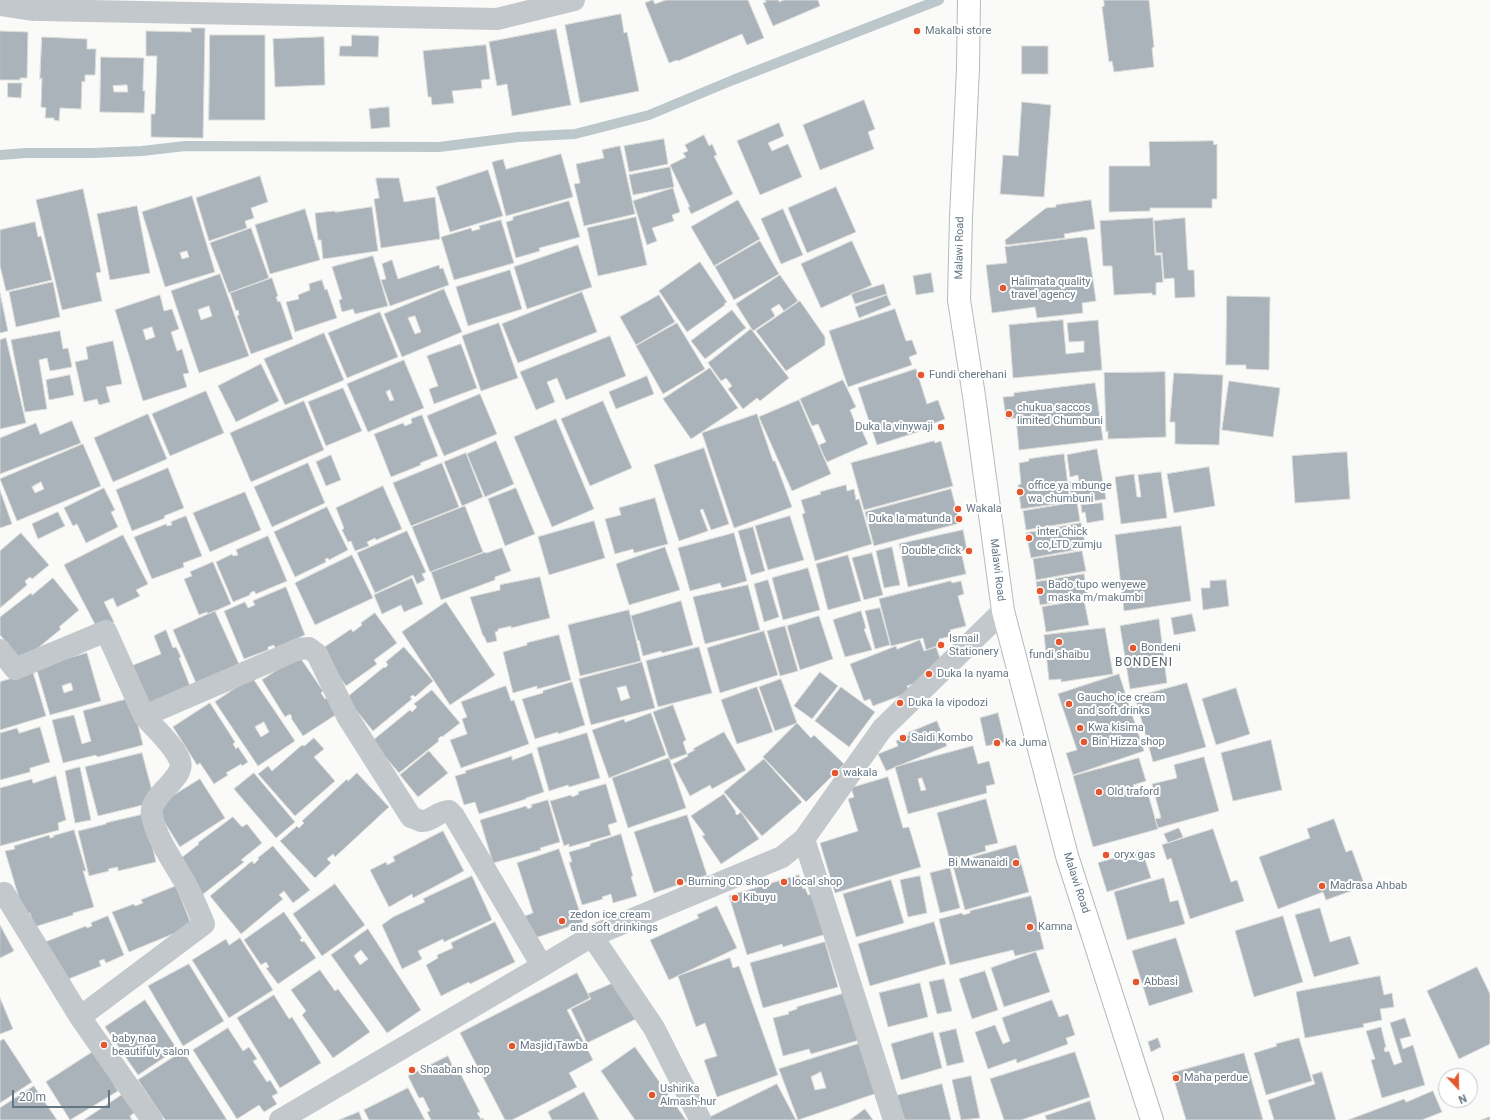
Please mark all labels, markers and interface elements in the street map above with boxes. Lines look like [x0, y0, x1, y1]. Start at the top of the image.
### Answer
place label: Makalbi store [925, 24, 991, 38]
marker: Makalbi store [912, 26, 922, 36]
street label: Malawi Road [953, 216, 967, 280]
place label: Halimata quality travel agency [1011, 275, 1091, 301]
marker: Halimata quality travel agency [998, 283, 1008, 293]
place label: Fundi cherehani [929, 368, 1007, 382]
marker: Fundi cherehani [916, 370, 926, 380]
place label: chukua saccos limited Chumbuni [1017, 401, 1103, 427]
marker: chukua saccos limited Chumbuni [1004, 409, 1014, 419]
place label: Duka la vinywaji [855, 420, 933, 434]
marker: Duka la vinywaji [936, 422, 946, 432]
place label: office ya mbunge wa chumbuni [1028, 479, 1112, 505]
marker: office ya mbunge wa chumbuni [1015, 487, 1025, 497]
place label: Wakala [966, 502, 1002, 516]
marker: Wakala [953, 504, 963, 514]
place label: Duka la matunda [868, 512, 951, 526]
marker: Duka la matunda [954, 514, 964, 524]
place label: inter chick co,LTD zumju [1037, 525, 1102, 551]
marker: inter chick co,LTD zumju [1024, 533, 1034, 543]
street label: Malawi Road [987, 538, 1007, 602]
place label: Double click [902, 544, 961, 558]
marker: Double click [964, 546, 974, 556]
place label: Bado tupo wenyewe maska m/makumbi [1048, 578, 1146, 604]
marker: Bado tupo wenyewe maska m/makumbi [1035, 586, 1045, 596]
place label: Ismail Stationery [949, 632, 999, 658]
marker: fundi shaibu [1054, 637, 1064, 647]
marker: Ismail Stationery [936, 640, 946, 650]
place label: Bondeni [1141, 641, 1181, 655]
marker: Bondeni [1128, 643, 1138, 653]
place label: fundi shaibu [1029, 648, 1089, 662]
district label: BONDENI [1115, 656, 1173, 670]
place label: Duka la nyama [937, 667, 1009, 681]
marker: Duka la nyama [924, 669, 934, 679]
place label: Gaucho ice cream and soft drinks [1077, 691, 1165, 717]
place label: Duka la vipodozi [908, 696, 988, 710]
marker: Duka la vipodozi [895, 698, 905, 708]
marker: Gaucho ice cream and soft drinks [1064, 699, 1074, 709]
place label: Kwa kisima [1088, 721, 1144, 735]
marker: Kwa kisima [1075, 723, 1085, 733]
place label: Saidi Kombo [911, 731, 973, 745]
marker: Saidi Kombo [898, 733, 908, 743]
place label: Bin Hizza shop [1092, 735, 1165, 749]
place label: ka Juma [1005, 736, 1047, 750]
marker: Bin Hizza shop [1079, 737, 1089, 747]
marker: ka Juma [992, 738, 1002, 748]
place label: wakala [843, 766, 877, 780]
marker: wakala [830, 768, 840, 778]
place label: Old traford [1107, 785, 1159, 799]
marker: Old traford [1094, 787, 1104, 797]
place label: oryx gas [1114, 848, 1155, 862]
marker: oryx gas [1101, 850, 1111, 860]
street label: Malawi Road [1060, 851, 1092, 915]
place label: Bi Mwanaidi [948, 856, 1008, 870]
marker: Bi Mwanaidi [1011, 858, 1021, 868]
place label: Burning CD shop [688, 875, 770, 889]
place label: local shop [792, 875, 842, 889]
marker: Burning CD shop [675, 877, 685, 887]
marker: local shop [779, 877, 789, 887]
place label: Madrasa Ahbab [1330, 879, 1407, 893]
marker: Madrasa Ahbab [1317, 881, 1327, 891]
place label: Kibuyu [743, 891, 776, 905]
marker: Kibuyu [730, 893, 740, 903]
place label: zedon ice cream and soft drinkings [570, 908, 658, 934]
marker: zedon ice cream and soft drinkings [557, 916, 567, 926]
place label: Kamna [1038, 920, 1073, 934]
marker: Kamna [1025, 922, 1035, 932]
place label: Abbasi [1144, 975, 1178, 989]
marker: Abbasi [1131, 977, 1141, 987]
place label: baby naa beautifuly salon [112, 1032, 190, 1058]
place label: Masjid Tawba [520, 1039, 588, 1053]
marker: baby naa beautifuly salon [99, 1040, 109, 1050]
marker: Masjid Tawba [507, 1041, 517, 1051]
place label: Shaaban shop [420, 1063, 490, 1077]
marker: Shaaban shop [407, 1065, 417, 1075]
north arrow [1438, 1068, 1478, 1108]
place label: Maha perdue [1184, 1071, 1248, 1085]
marker: Maha perdue [1171, 1073, 1181, 1083]
scale bar [14, 1082, 112, 1108]
place label: Ushirika Almash-hur [660, 1082, 716, 1108]
text: 20 m [19, 1090, 46, 1104]
marker: Ushirika Almash-hur [647, 1090, 657, 1100]
text: N [1456, 1091, 1468, 1106]

